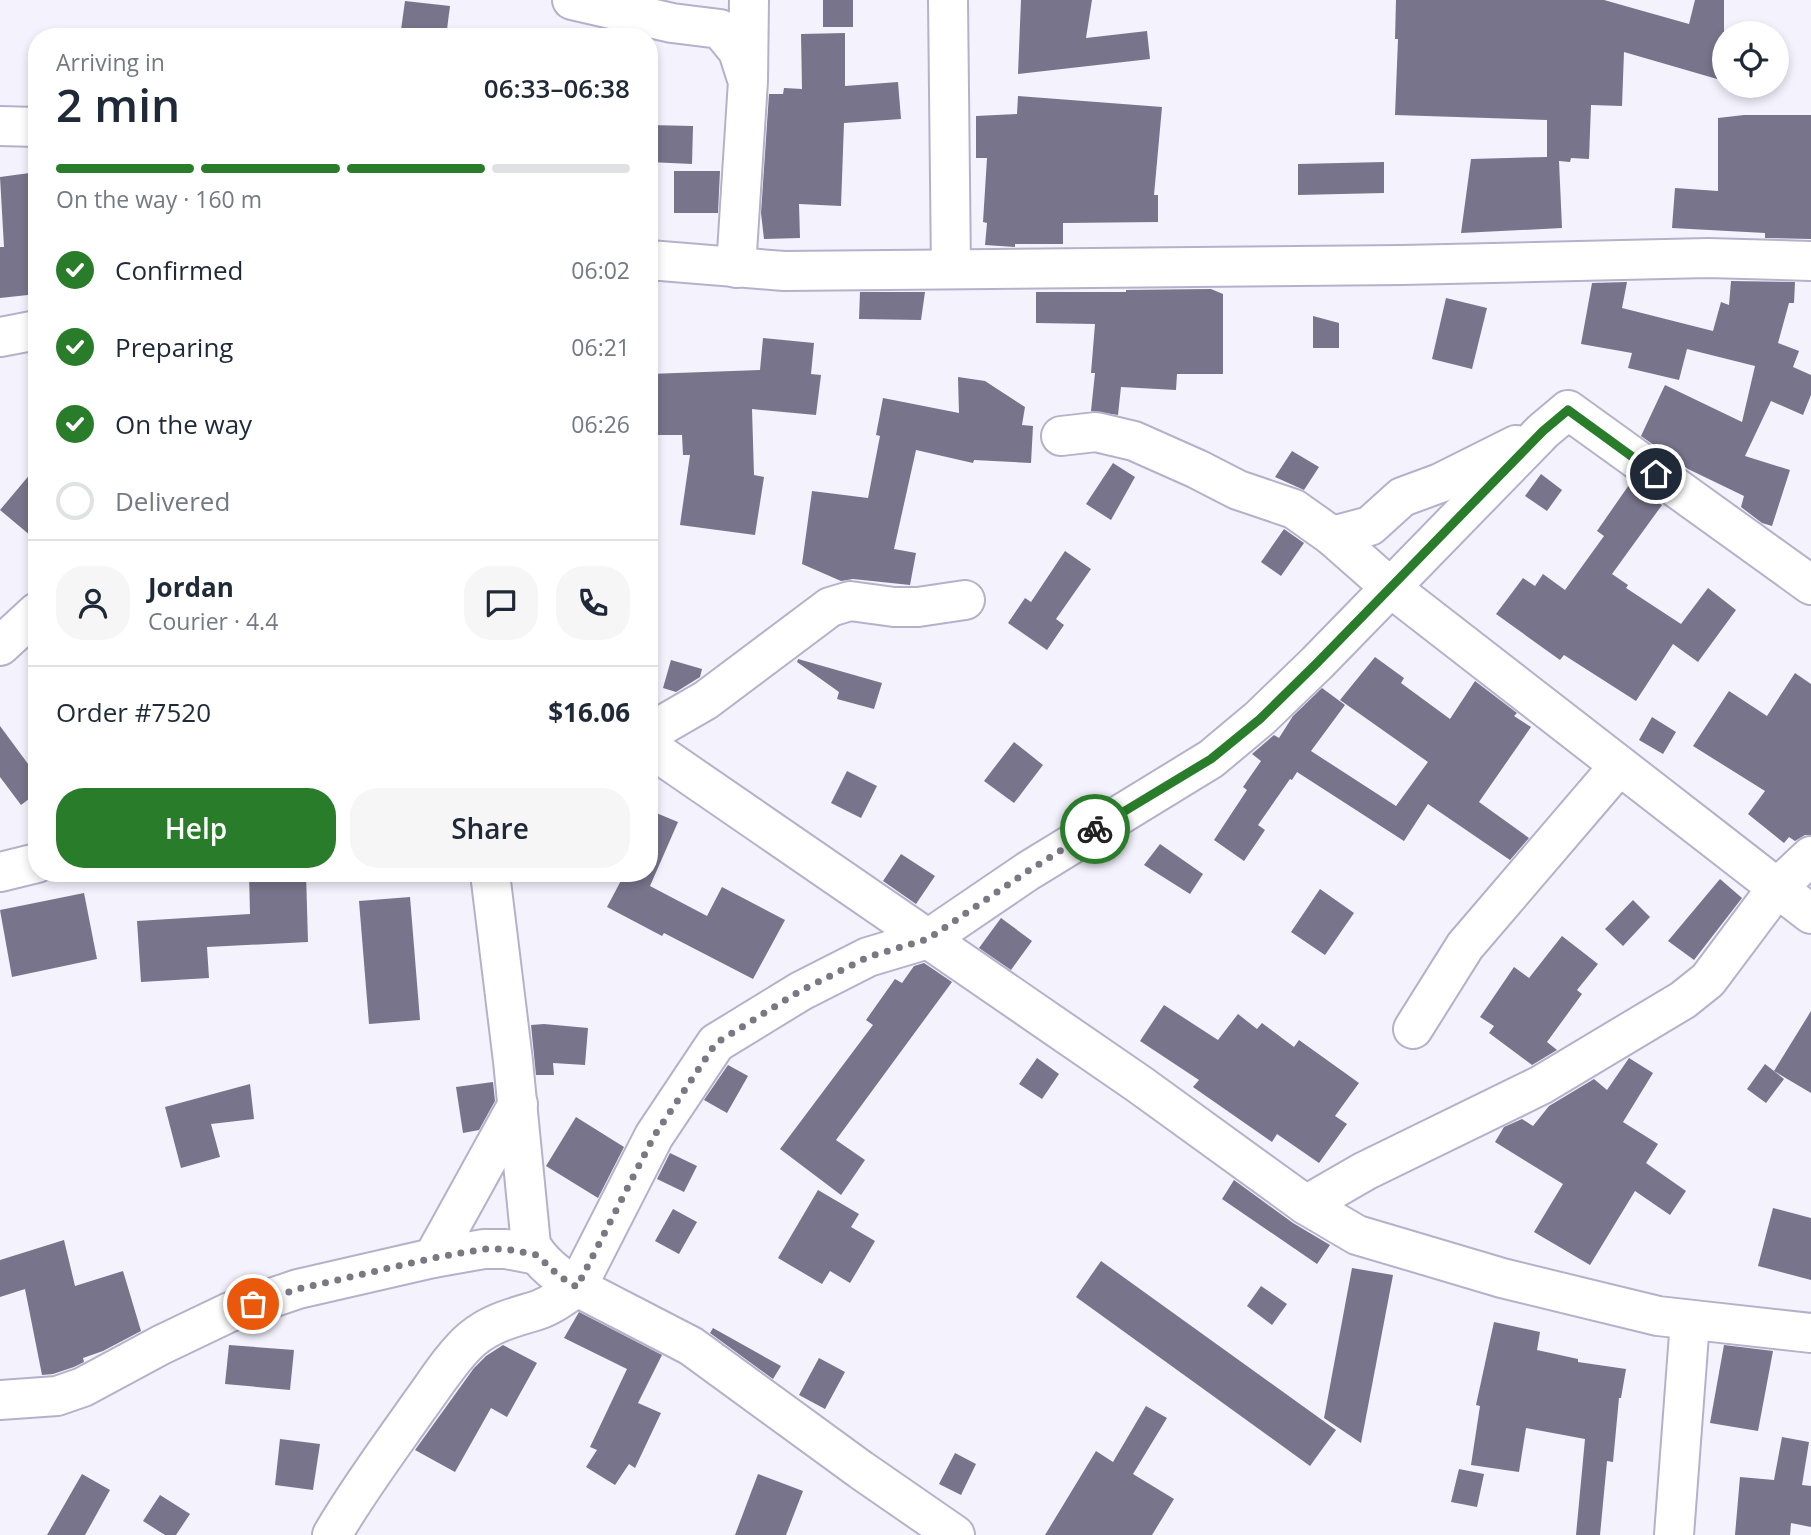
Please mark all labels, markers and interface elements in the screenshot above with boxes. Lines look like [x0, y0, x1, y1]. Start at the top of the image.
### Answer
map controls [1712, 21, 1789, 98]
button: locate [1712, 21, 1789, 98]
text: Arriving in [56, 46, 165, 78]
text: 06:33–06:38 [484, 70, 630, 106]
text: 2 min [56, 73, 180, 135]
text: On the way · 160 m [56, 183, 262, 215]
icon: check [56, 251, 94, 289]
text: Confirmed [115, 252, 243, 288]
text: 06:02 [571, 254, 630, 286]
icon: check [56, 328, 94, 366]
text: Preparing [115, 329, 233, 365]
text: 06:21 [571, 331, 630, 363]
icon: check [56, 405, 94, 443]
text: On the way [115, 406, 252, 442]
text: 06:26 [571, 408, 630, 440]
pin [1626, 444, 1686, 504]
icon: home [1637, 455, 1675, 493]
text: Delivered [115, 483, 230, 519]
button: person [56, 566, 130, 640]
button: chat [464, 566, 538, 640]
button: phone [556, 566, 630, 640]
text: Jordan [148, 569, 234, 605]
text: Courier · 4.4 [148, 605, 278, 637]
text: Order #7520 [56, 694, 211, 730]
text: $16.06 [548, 694, 630, 730]
button: Help [56, 788, 336, 868]
button: Share [350, 788, 630, 868]
courier [1060, 794, 1130, 864]
icon: bike [1076, 810, 1114, 848]
pin [223, 1274, 283, 1334]
icon: bag [234, 1285, 272, 1323]

